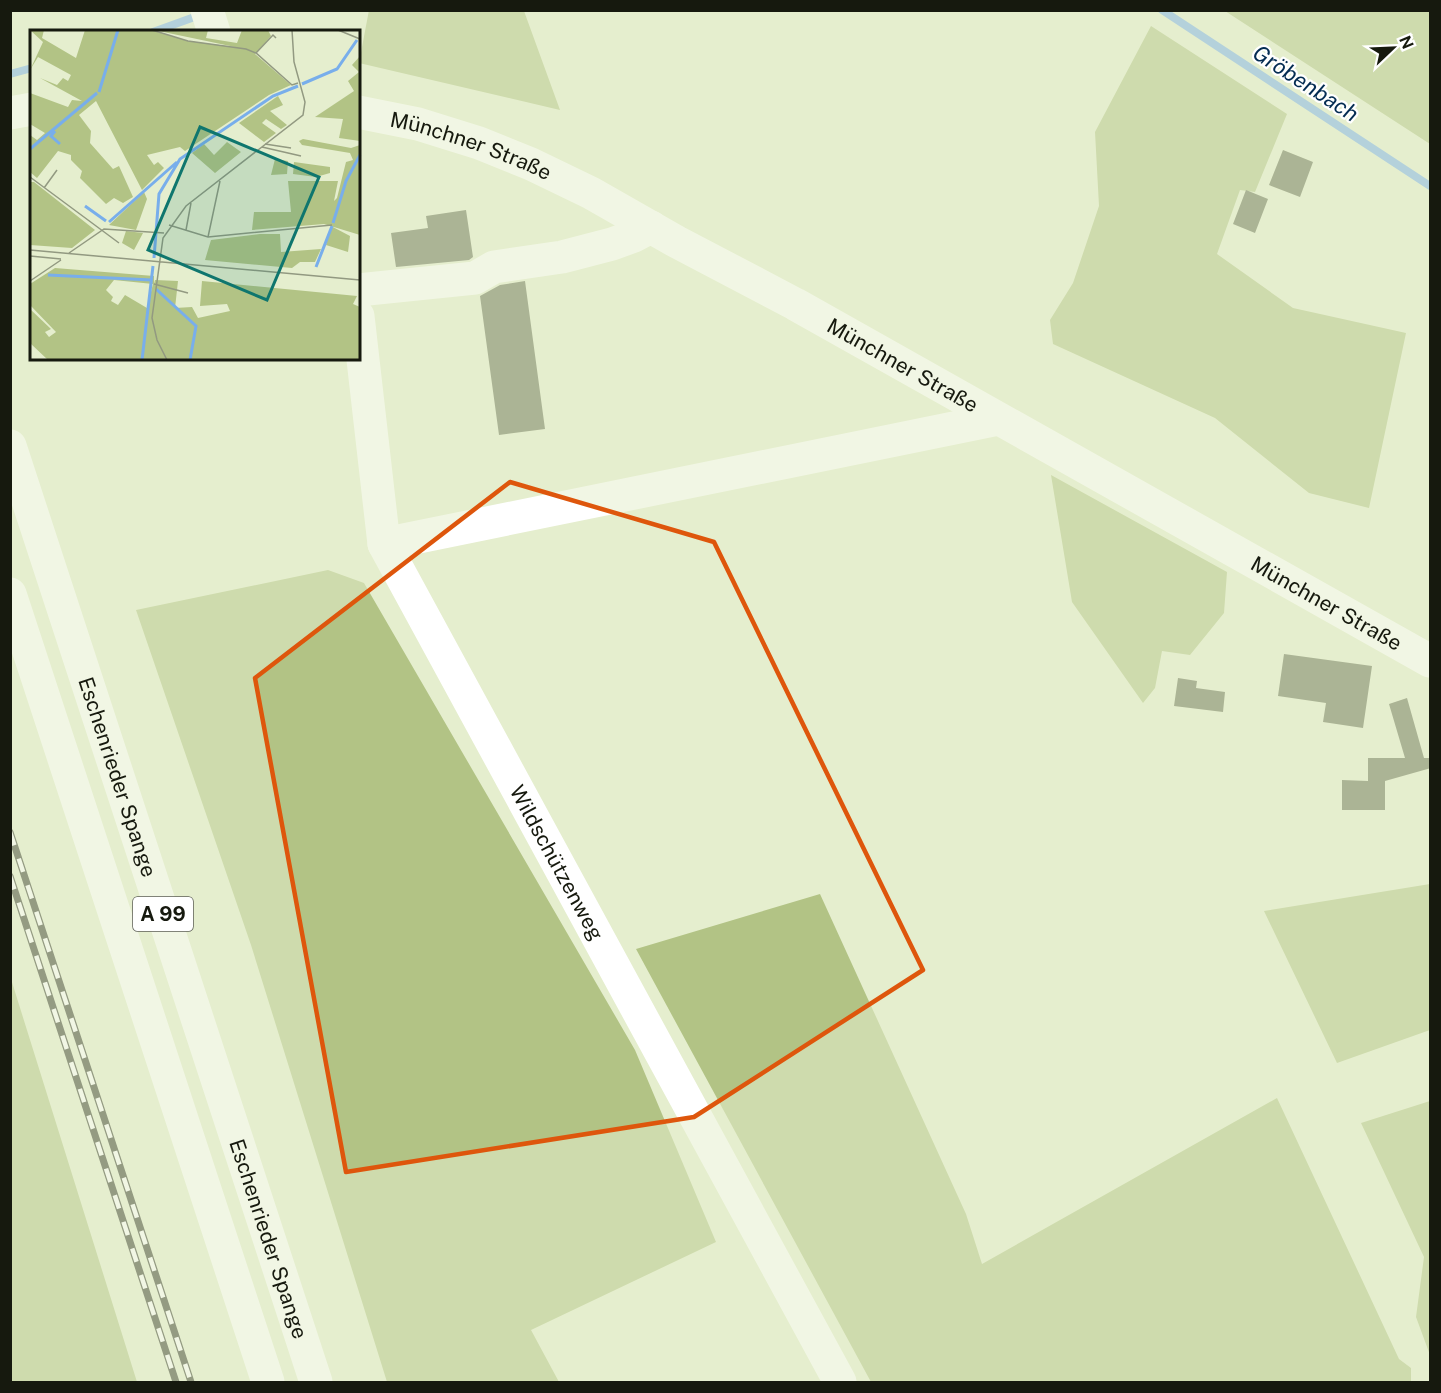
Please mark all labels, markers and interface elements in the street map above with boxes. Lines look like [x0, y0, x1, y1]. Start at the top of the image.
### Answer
north arrow [1363, 18, 1423, 78]
inset map [30, 30, 360, 360]
text: N [1395, 33, 1418, 52]
water label: Gröbenbach [1248, 39, 1364, 127]
street label: Münchner Straße [388, 106, 556, 185]
street label: Münchner Straße [823, 312, 983, 417]
street label: Münchner Straße [1247, 550, 1407, 655]
street label: Eschenrieder Spange [74, 674, 162, 880]
street label: Wildschützenweg [505, 781, 610, 944]
road number: A 99 [133, 897, 193, 931]
street label: Eschenrieder Spange [225, 1136, 313, 1342]

